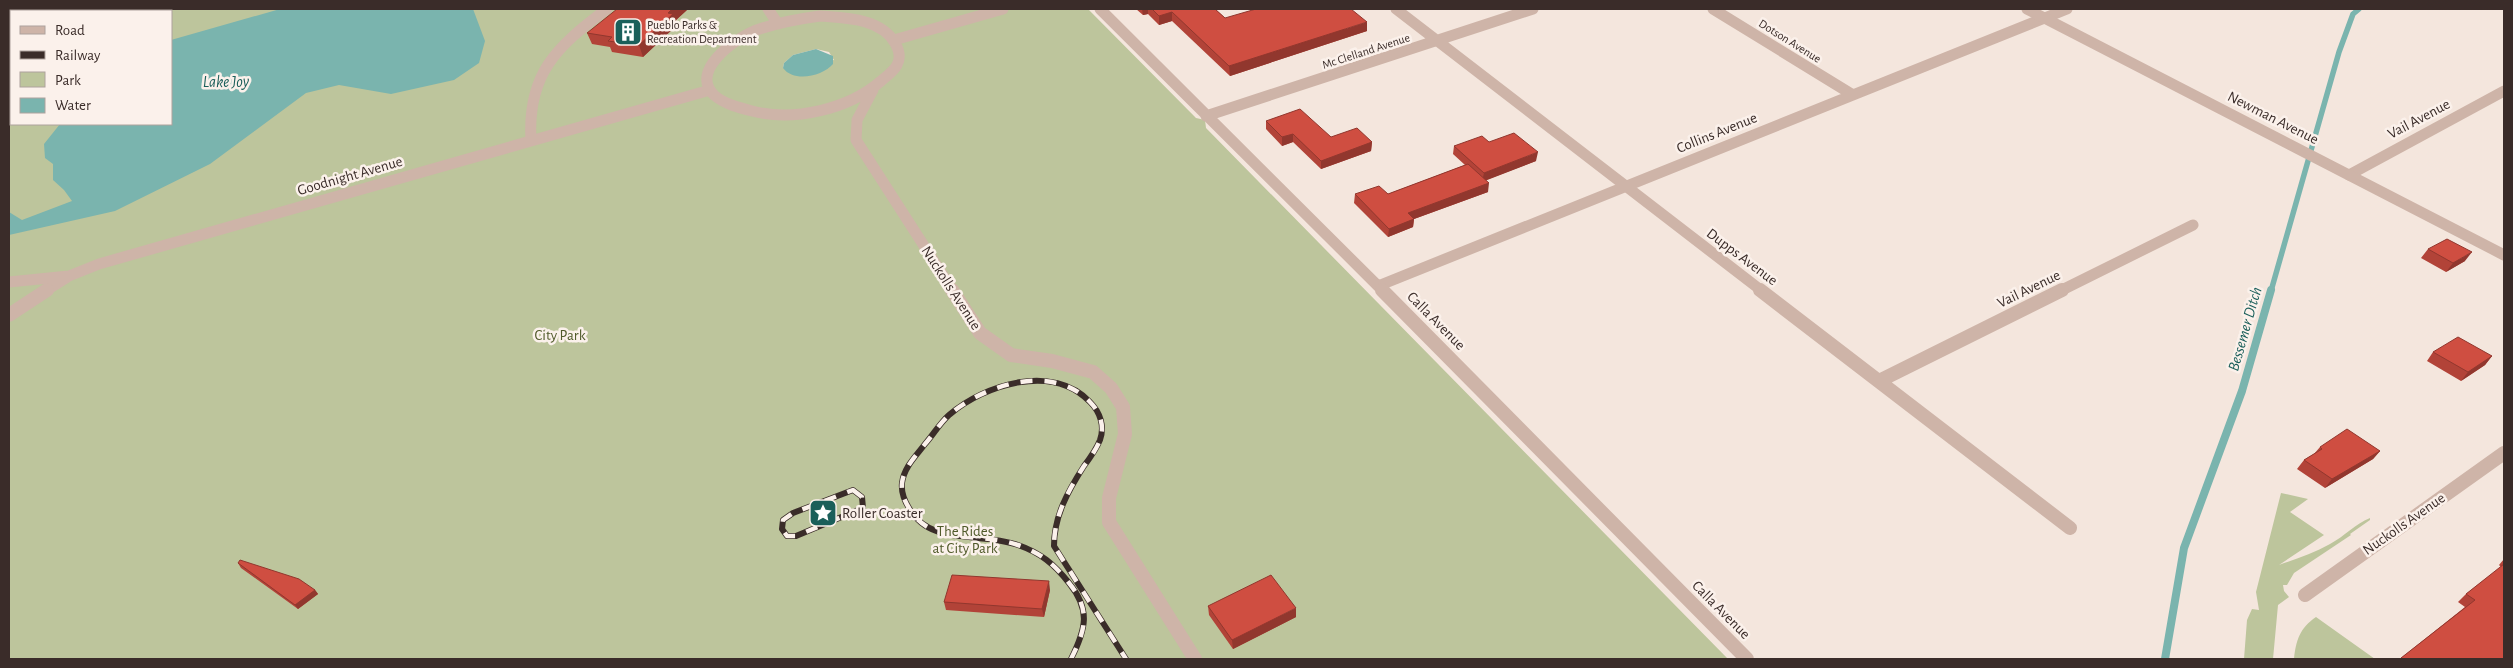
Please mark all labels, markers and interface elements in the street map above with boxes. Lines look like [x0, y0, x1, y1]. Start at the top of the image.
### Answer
legend [10, 10, 172, 125]
building icon: Pueblo Parks & Recreation Department [613, 17, 643, 47]
street label: Dotson Avenue [1757, 17, 1823, 65]
place label: Pueblo Parks & Recreation Department [647, 19, 757, 45]
text: Road [55, 23, 85, 38]
street label: Mc Clelland Avenue [1321, 31, 1411, 71]
text: Railway [55, 48, 101, 63]
text: Park [55, 73, 81, 88]
water label: Lake Joy [203, 74, 250, 90]
street label: Newman Avenue [2225, 89, 2321, 147]
street label: Vail Avenue [2385, 96, 2453, 142]
text: Water [55, 98, 91, 113]
street label: Collins Avenue [1675, 110, 1759, 156]
street label: Goodnight Avenue [296, 154, 404, 198]
street label: Dupps Avenue [1704, 226, 1780, 288]
street label: Nuckolls Avenue [918, 243, 984, 333]
street label: Vail Avenue [1995, 267, 2063, 311]
water label: Bessemer Ditch [2225, 285, 2265, 373]
street label: Calla Avenue [1404, 289, 1468, 353]
park label: City Park [535, 328, 586, 343]
street label: Nuckolls Avenue [2360, 490, 2448, 558]
place icon: Roller Coaster [808, 498, 838, 528]
place label: Roller Coaster [842, 506, 923, 521]
park label: The Rides at City Park [932, 524, 998, 556]
street label: Calla Avenue [1689, 578, 1753, 642]

